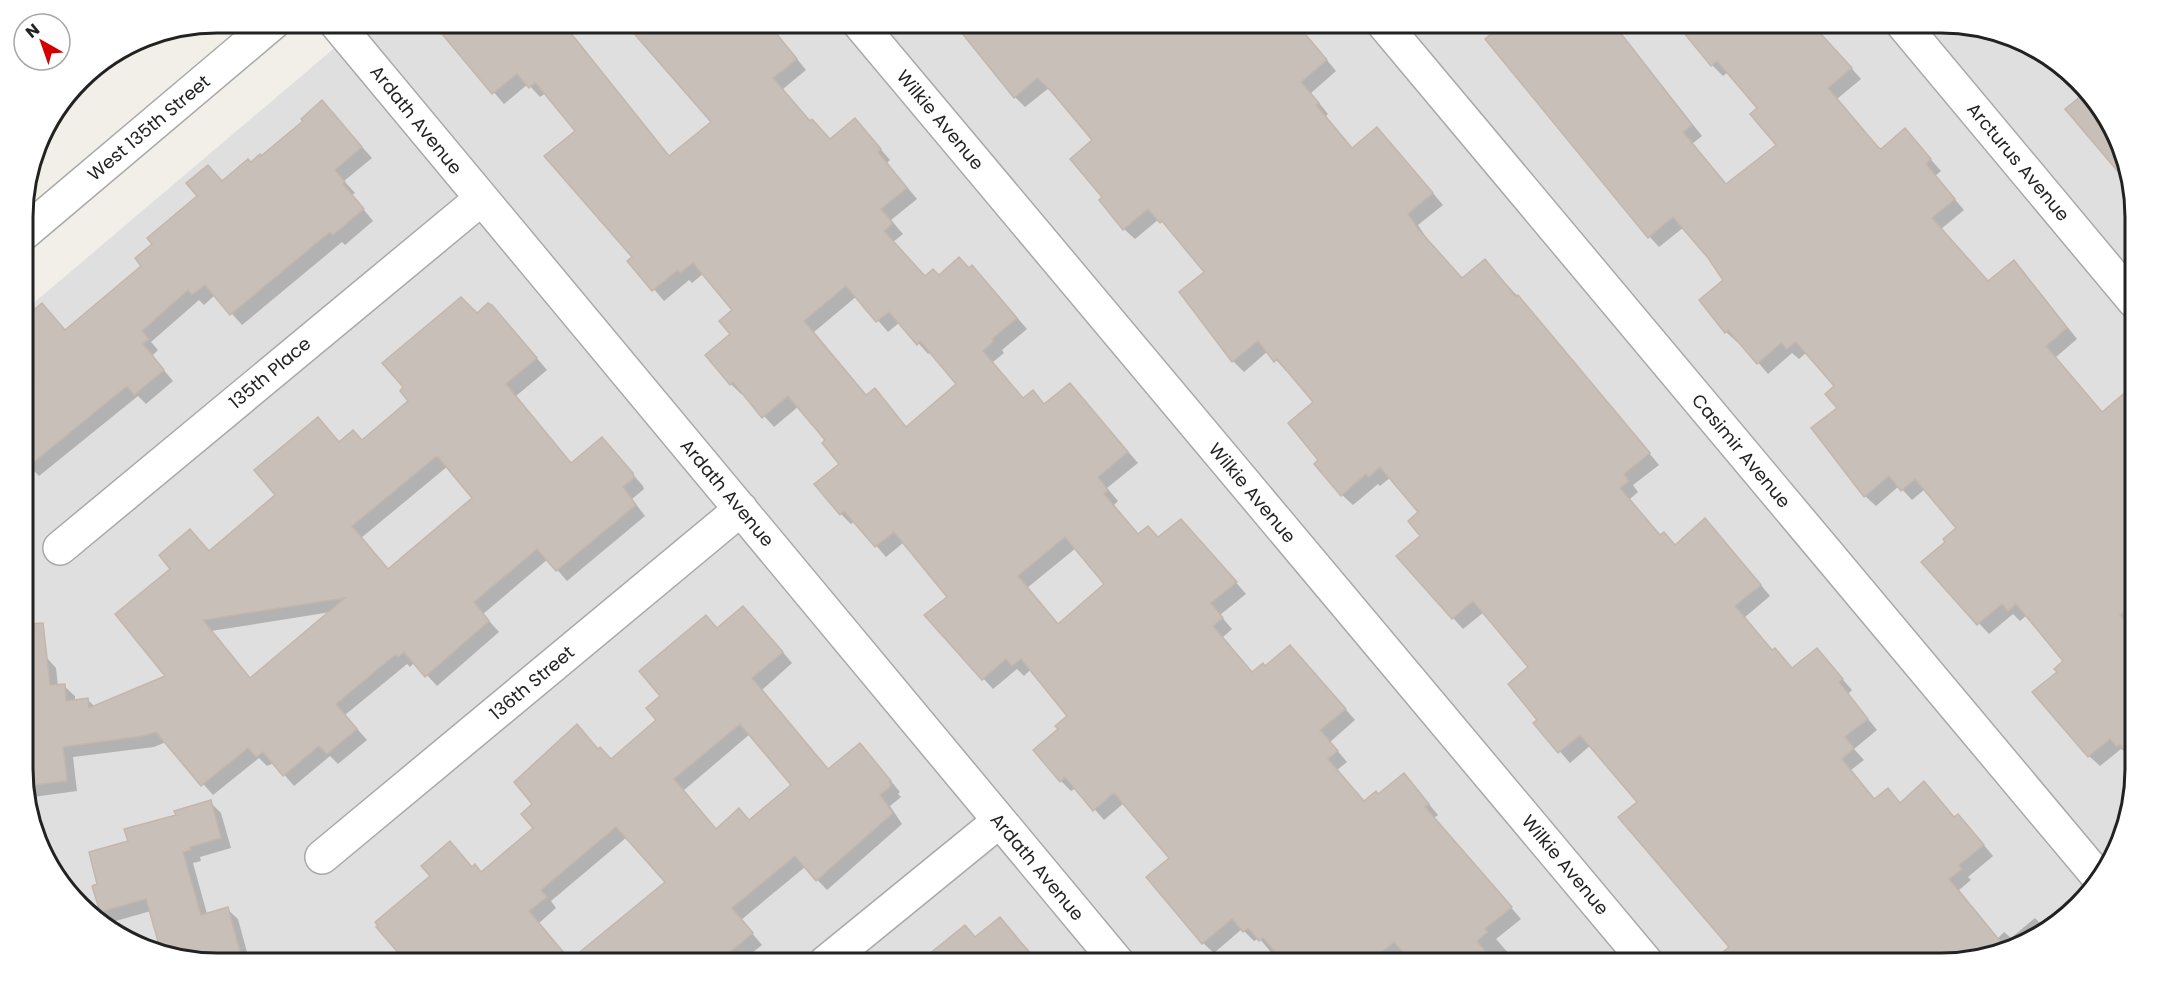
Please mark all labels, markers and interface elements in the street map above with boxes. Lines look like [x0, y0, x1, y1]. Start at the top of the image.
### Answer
north arrow [12, 12, 72, 72]
text: N [21, 18, 45, 44]
street label: Ardath Avenue [365, 60, 468, 179]
street label: Wilkie Avenue [891, 64, 990, 175]
street label: West 135th Street [82, 69, 215, 186]
street label: Arcturus Avenue [1961, 97, 2075, 226]
street label: 135th Place [223, 331, 316, 414]
street label: Casimir Avenue [1686, 388, 1797, 513]
street label: Ardath Avenue [675, 433, 780, 552]
street label: Wilkie Avenue [1203, 437, 1302, 548]
street label: 136th Street [484, 640, 579, 725]
street label: Ardath Avenue [985, 807, 1090, 926]
street label: Wilkie Avenue [1516, 809, 1615, 920]

